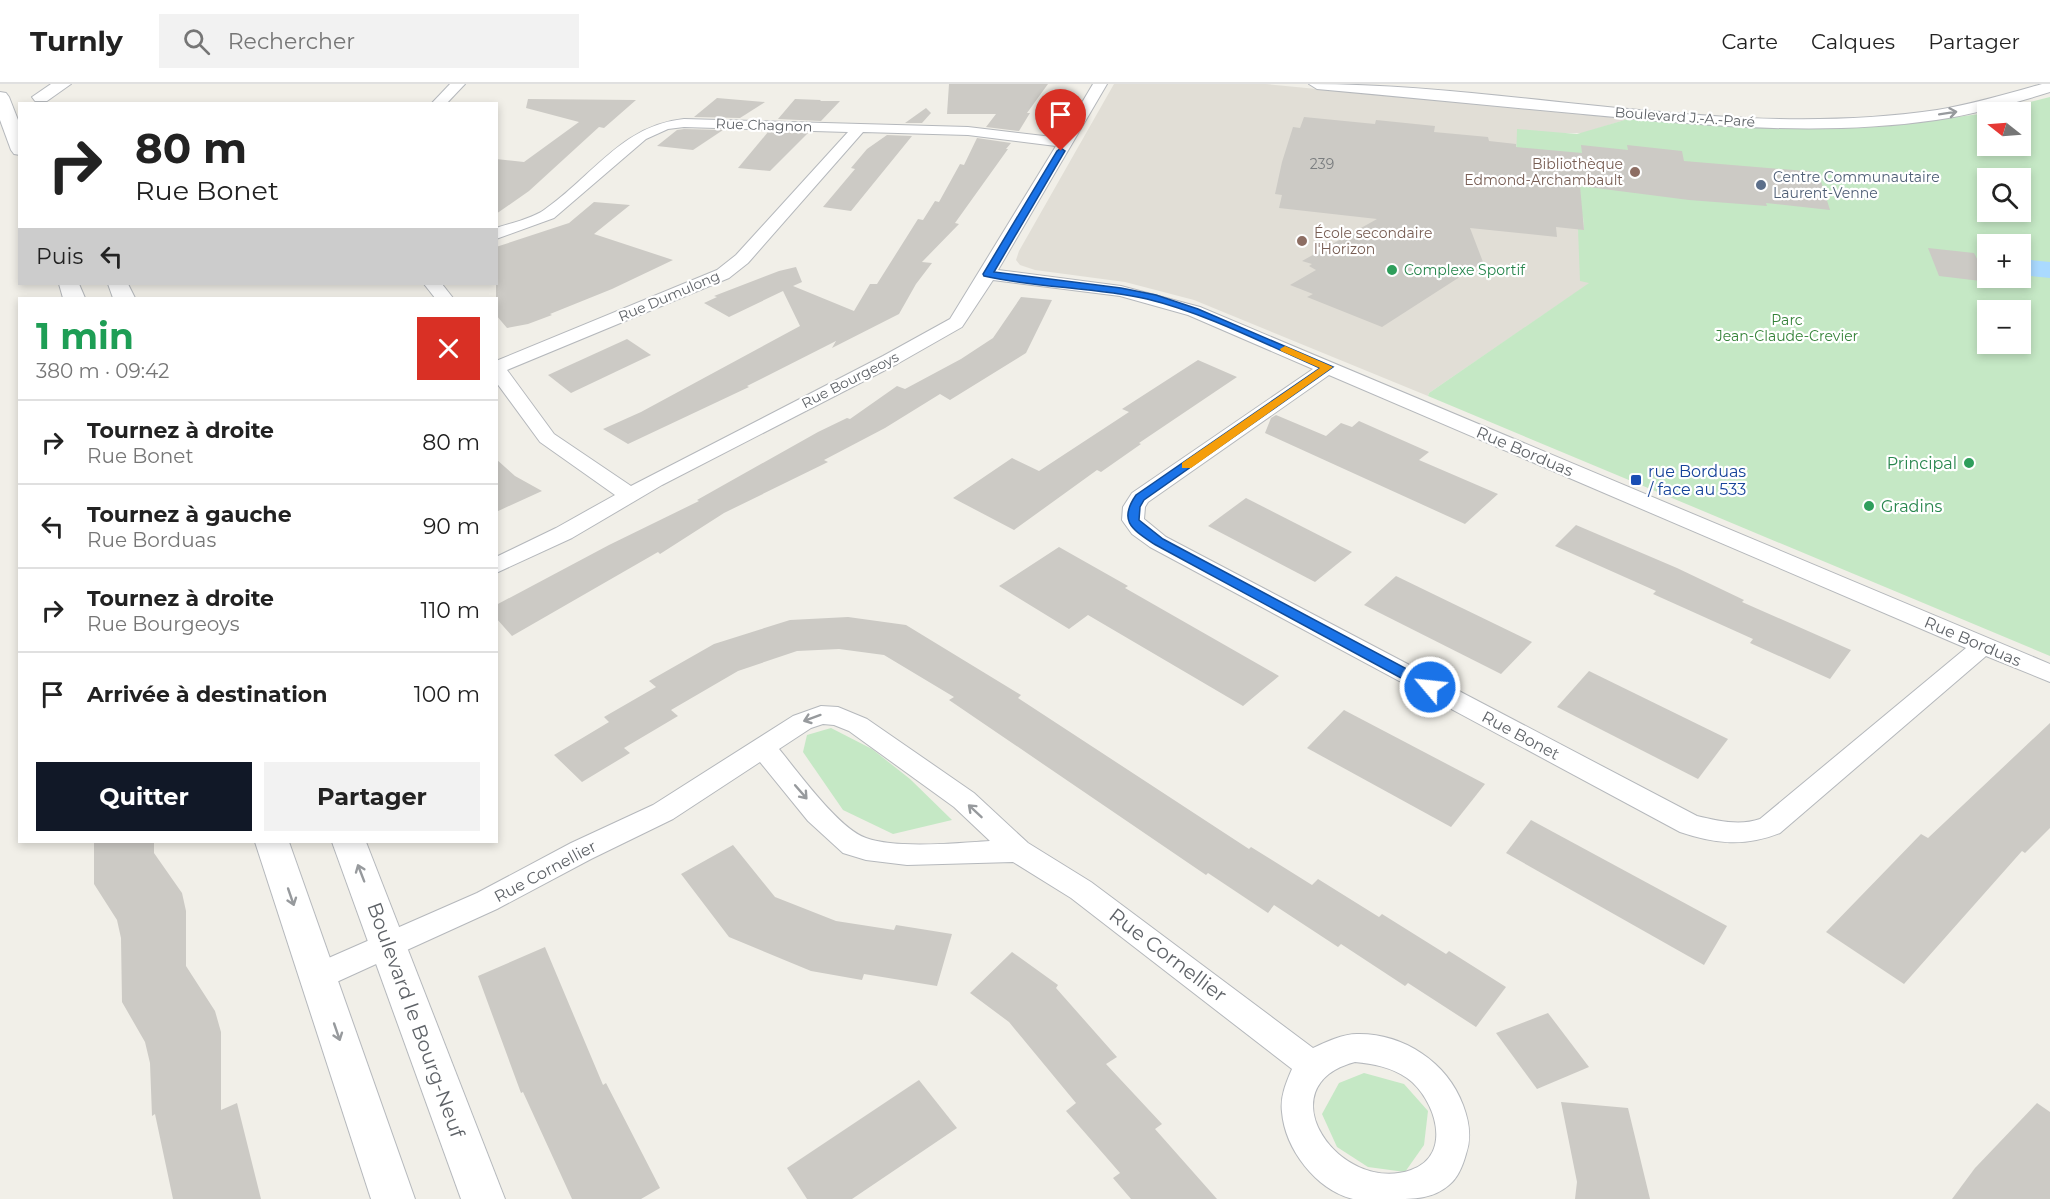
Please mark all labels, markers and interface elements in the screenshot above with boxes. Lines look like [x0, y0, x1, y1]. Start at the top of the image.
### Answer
search box [159, 14, 579, 68]
text: Turnly [30, 24, 123, 58]
icon: search [180, 25, 213, 58]
text: Rechercher [228, 28, 355, 55]
text: Carte [1721, 29, 1778, 54]
text: Calques [1811, 29, 1895, 54]
text: Partager [1928, 29, 2020, 54]
pin [1035, 89, 1086, 151]
icon: arrive [1044, 98, 1077, 131]
north arrow [1977, 102, 2031, 156]
map controls [1977, 102, 2031, 354]
street label: Boulevard J.-A.-Paré [1614, 103, 1756, 131]
one-way arrow [1937, 107, 1957, 118]
street label: Rue Chagnon [715, 114, 813, 136]
text: 80 m [135, 122, 247, 174]
icon: right [36, 126, 114, 204]
house number: 239 [1310, 155, 1334, 173]
place label: Bibliothèque Edmond-Archambault [1464, 155, 1623, 189]
marker: Bibliothèque Edmond-Archambault [1628, 165, 1642, 179]
place label: Centre Communautaire Laurent-Venne [1773, 168, 1940, 202]
button: search [1977, 168, 2031, 222]
text: Rue Bonet [135, 174, 279, 207]
marker: Centre Communautaire Laurent-Venne [1754, 178, 1768, 192]
place label: École secondaire l'Horizon [1314, 224, 1432, 258]
marker: École secondaire l'Horizon [1295, 234, 1309, 248]
button: + [1977, 234, 2031, 288]
icon: left [95, 240, 128, 273]
text: Puis [36, 243, 83, 270]
place label: Complexe Sportif [1404, 261, 1526, 279]
marker: Complexe Sportif [1385, 263, 1399, 277]
street label: Rue Dumulong [616, 267, 722, 325]
button: − [1977, 300, 2031, 354]
park label: Parc Jean-Claude-Crevier [1715, 311, 1859, 345]
text: 1 min [36, 314, 134, 358]
button: close [417, 317, 480, 380]
street label: Rue Bourgeoys [798, 348, 902, 412]
text: 380 m · 09:42 [36, 359, 169, 383]
text: Tournez à droite [87, 417, 274, 444]
street label: Rue Borduas [1474, 423, 1576, 480]
icon: right [36, 426, 69, 459]
text: 80 m [422, 429, 480, 456]
text: Rue Bonet [87, 444, 194, 468]
place label: Principal [1887, 454, 1957, 473]
marker: Principal [1962, 456, 1976, 470]
place label: rue Borduas / face au 533 [1647, 462, 1746, 499]
marker: rue Borduas / face au 533 [1629, 473, 1643, 487]
place label: Gradins [1881, 497, 1943, 516]
marker: Gradins [1862, 499, 1876, 513]
text: Tournez à gauche [87, 501, 292, 528]
icon: left [36, 510, 69, 543]
text: 90 m [423, 513, 480, 540]
text: Rue Borduas [87, 528, 216, 552]
text: Tournez à droite [87, 585, 274, 612]
icon: right [36, 594, 69, 627]
text: 110 m [420, 597, 480, 624]
text: Rue Bourgeoys [87, 612, 240, 636]
street label: Rue Borduas [1922, 613, 2024, 670]
position arrow [1398, 655, 1462, 719]
icon: arrive [36, 678, 69, 711]
text: Arrivée à destination [87, 681, 327, 708]
text: 100 m [414, 681, 480, 708]
street label: Rue Bonet [1479, 707, 1563, 764]
one-way arrow [803, 714, 821, 725]
button: Quitter [36, 762, 252, 831]
button: Partager [264, 762, 480, 831]
one-way arrow [794, 784, 808, 799]
one-way arrow [968, 804, 983, 818]
street label: Rue Cornellier [491, 837, 600, 906]
one-way arrow [355, 865, 366, 883]
one-way arrow [287, 887, 298, 906]
street label: Boulevard le Bourg-Neuf [362, 899, 470, 1142]
street label: Rue Cornellier [1104, 903, 1232, 1007]
one-way arrow [333, 1022, 344, 1041]

